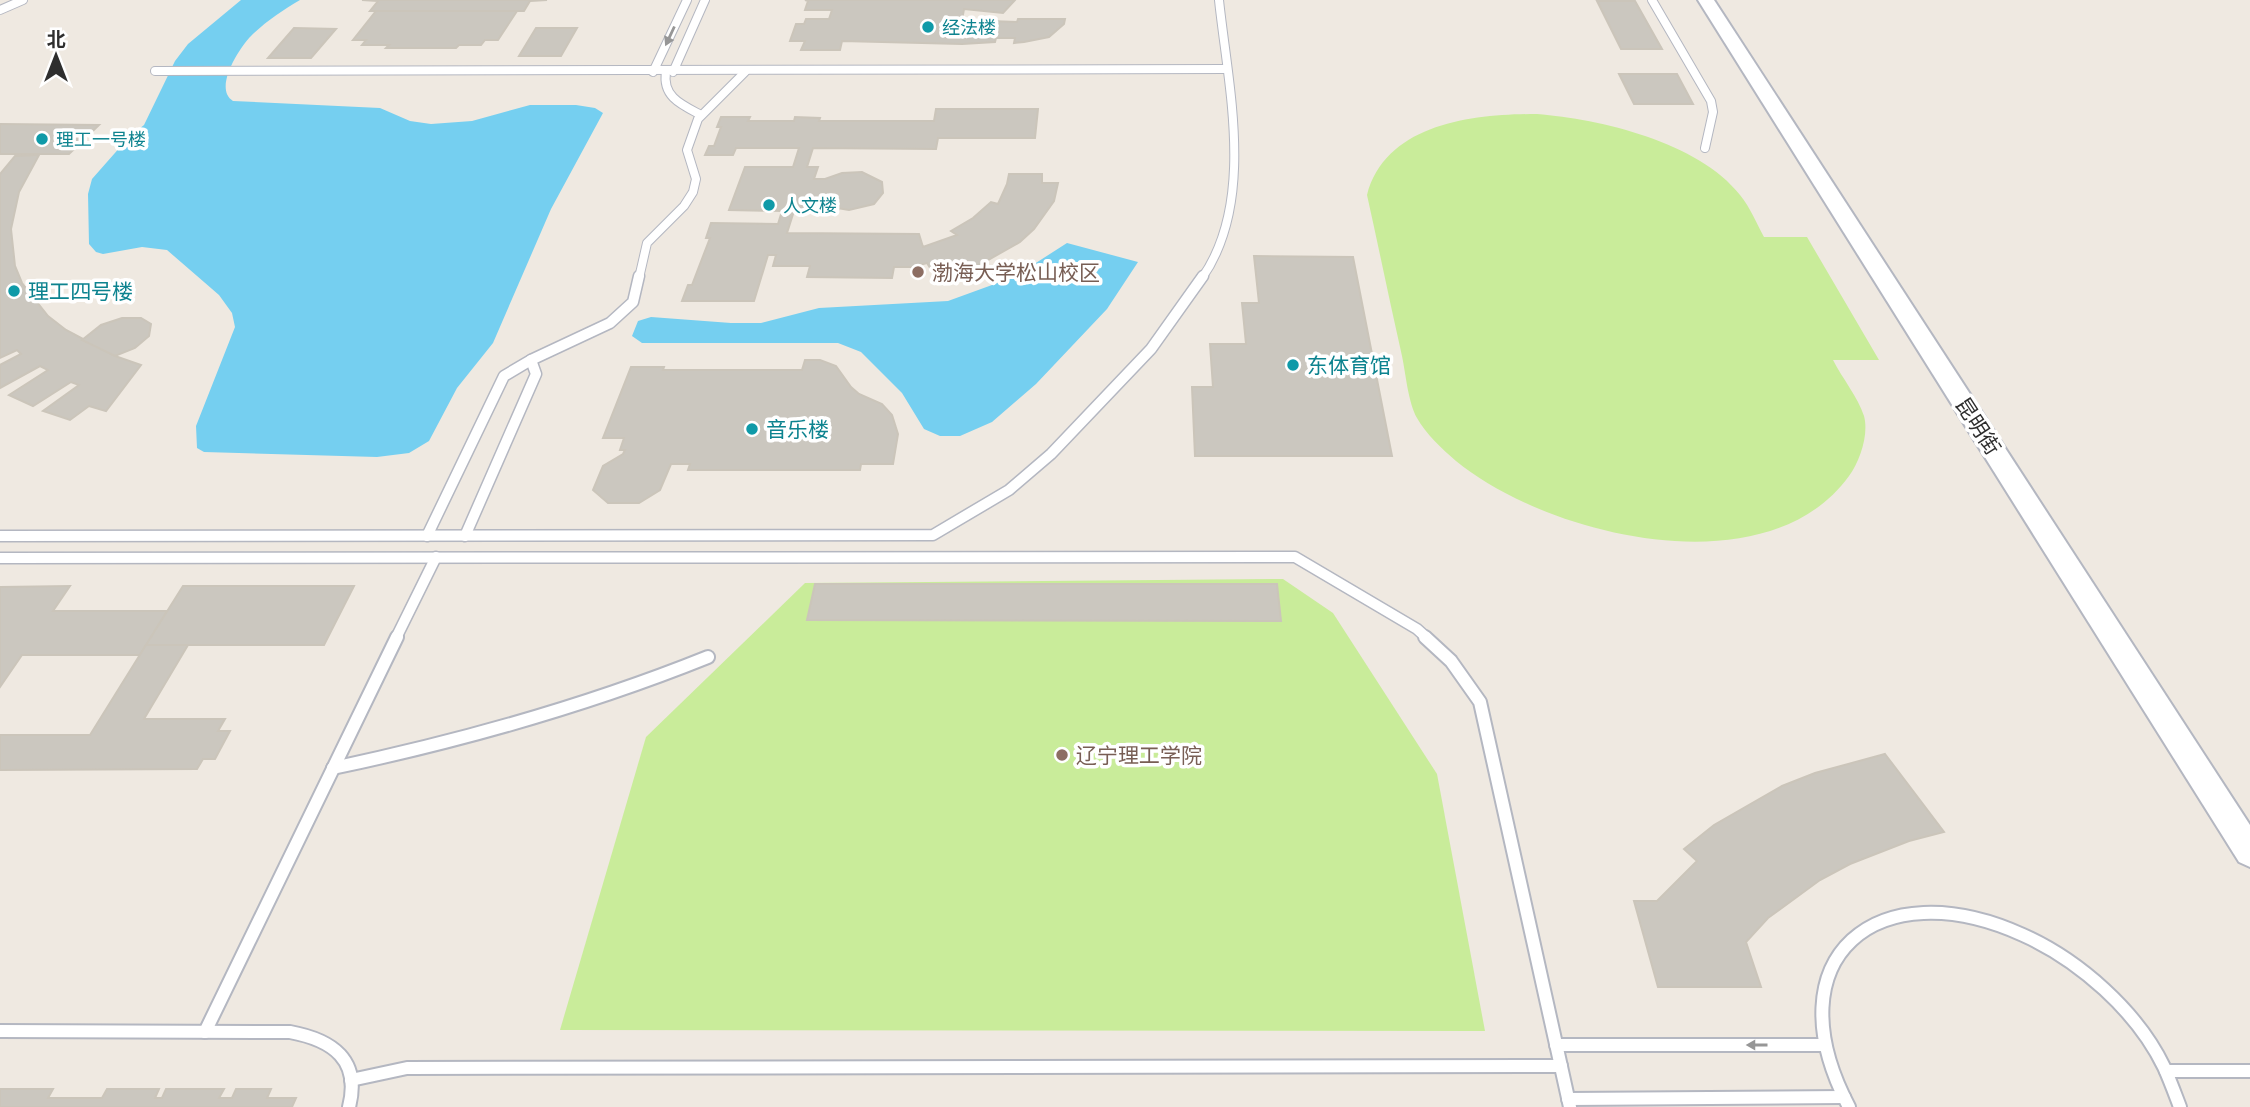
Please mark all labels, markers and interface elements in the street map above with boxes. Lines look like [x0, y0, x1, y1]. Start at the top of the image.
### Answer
place label: 经法楼 [942, 17, 996, 38]
marker: 经法楼 [920, 19, 936, 35]
north arrow [21, 21, 91, 91]
one-way arrow [664, 26, 676, 46]
text: 北 [46, 28, 66, 50]
place label: 理工一号楼 [56, 129, 146, 150]
marker: 理工一号楼 [34, 131, 50, 147]
place label: 人文楼 [783, 195, 837, 216]
marker: 人文楼 [761, 197, 777, 213]
place label: 渤海大学松山校区 [932, 260, 1100, 285]
marker: 渤海大学松山校区 [910, 264, 926, 280]
place label: 理工四号楼 [28, 279, 133, 304]
marker: 理工四号楼 [6, 283, 22, 299]
place label: 东体育馆 [1307, 353, 1391, 378]
marker: 东体育馆 [1285, 357, 1301, 373]
street label: 昆明街 [1950, 393, 2006, 459]
place label: 音乐楼 [766, 417, 829, 442]
marker: 音乐楼 [744, 421, 760, 437]
place label: 辽宁理工学院 [1076, 743, 1202, 768]
marker: 辽宁理工学院 [1054, 747, 1070, 763]
one-way arrow [1745, 1039, 1767, 1051]

